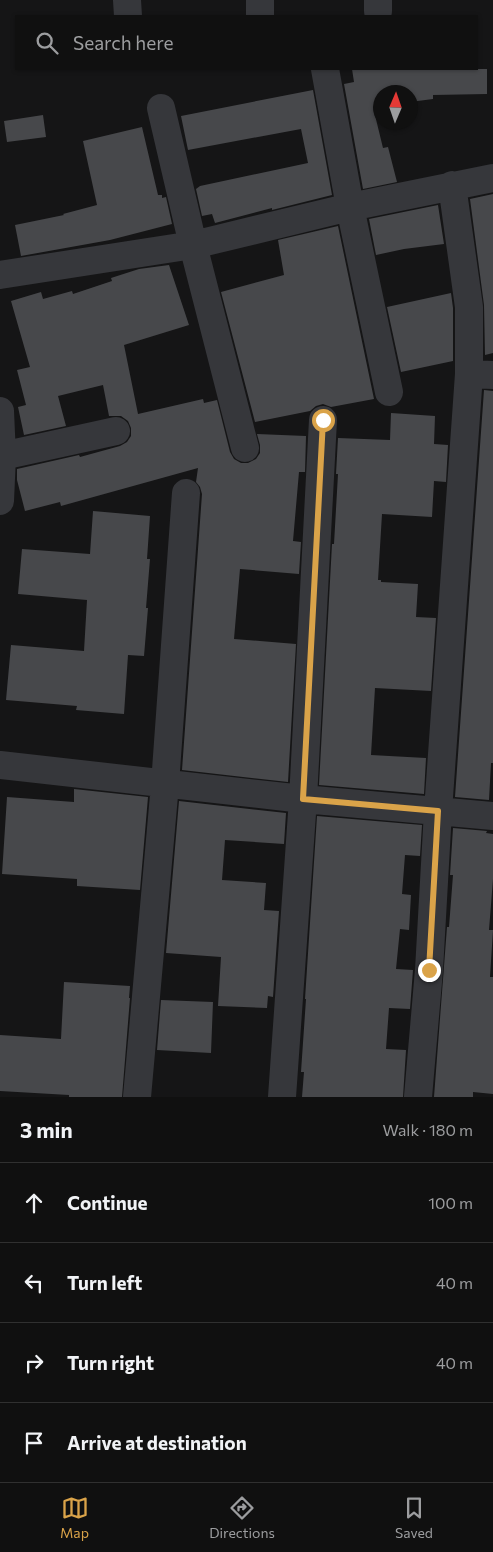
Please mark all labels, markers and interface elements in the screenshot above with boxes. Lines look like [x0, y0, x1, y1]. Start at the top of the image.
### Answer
search box [15, 15, 478, 70]
icon: search [33, 29, 61, 57]
text: Search here [73, 31, 173, 54]
north arrow [373, 85, 418, 130]
route start [312, 409, 335, 432]
route end [418, 959, 441, 982]
text: 3 min [20, 1117, 73, 1142]
text: Walk · 180 m [383, 1120, 473, 1139]
icon: ahead [20, 1189, 48, 1217]
text: Continue [67, 1191, 147, 1214]
text: 100 m [428, 1193, 473, 1212]
icon: left [20, 1269, 48, 1297]
text: Turn left [67, 1271, 142, 1294]
text: 40 m [436, 1273, 473, 1292]
icon: right [20, 1349, 48, 1377]
text: Turn right [67, 1351, 154, 1374]
text: 40 m [436, 1353, 473, 1372]
icon: arrive [20, 1429, 48, 1457]
text: Arrive at destination [67, 1431, 247, 1454]
tab: Map [60, 1494, 89, 1541]
tab: Directions [209, 1494, 275, 1541]
tab: Saved [395, 1494, 433, 1541]

